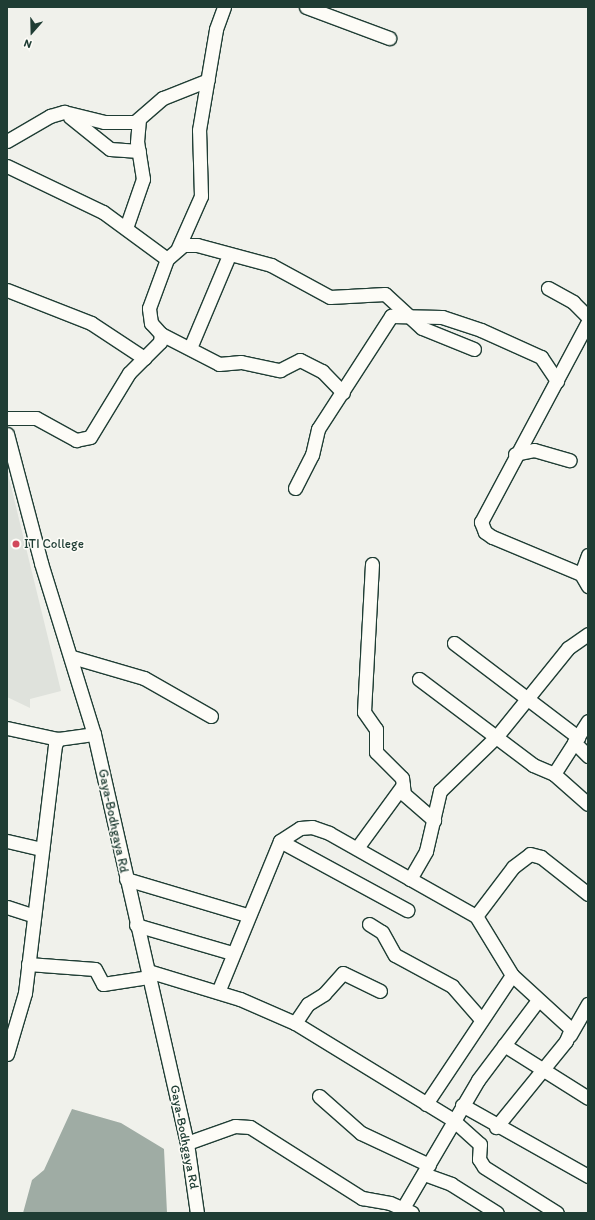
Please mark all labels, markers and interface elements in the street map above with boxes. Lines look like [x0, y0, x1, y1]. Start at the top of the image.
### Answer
north arrow [12, 12, 52, 52]
text: N [22, 36, 33, 51]
place label: ITI College [24, 536, 84, 552]
marker: ITI College [11, 539, 21, 549]
street label: Gaya-Bodhgaya Rd [94, 768, 132, 874]
street label: Gaya-Bodhgaya Rd [166, 1084, 202, 1190]

